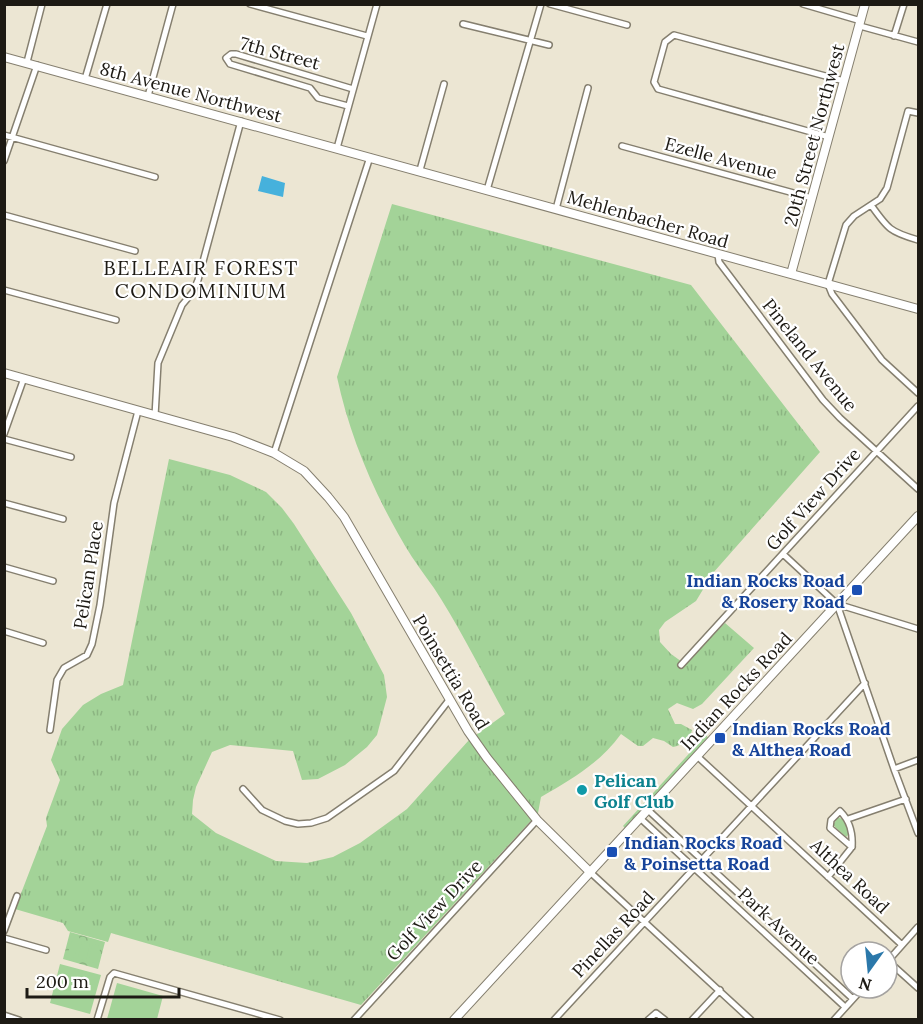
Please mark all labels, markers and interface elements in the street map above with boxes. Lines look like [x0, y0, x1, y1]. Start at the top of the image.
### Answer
street label: 7th Street [238, 31, 323, 75]
street label: 20th Street Northwest [779, 41, 849, 229]
street label: 8th Avenue Northwest [98, 57, 284, 127]
street label: Ezelle Avenue [662, 132, 780, 184]
street label: Mehlenbacher Road [565, 185, 732, 253]
district label: BELLEAIR FOREST CONDOMINIUM [103, 255, 299, 303]
street label: Pineland Avenue [758, 294, 863, 416]
street label: Golf View Drive [761, 443, 865, 555]
street label: Pelican Place [68, 519, 108, 631]
place label: Indian Rocks Road & Rosery Road [686, 569, 845, 613]
marker: Indian Rocks Road & Rosery Road [850, 583, 864, 597]
street label: Poinsettia Road [408, 610, 494, 734]
street label: Indian Rocks Road [675, 627, 797, 755]
place label: Indian Rocks Road & Althea Road [732, 717, 891, 761]
marker: Indian Rocks Road & Althea Road [713, 731, 727, 745]
place label: Pelican Golf Club [594, 769, 674, 813]
marker: Pelican Golf Club [575, 783, 589, 797]
place label: Indian Rocks Road & Poinsetta Road [624, 831, 783, 875]
street label: Althea Road [805, 833, 894, 918]
marker: Indian Rocks Road & Poinsetta Road [605, 845, 619, 859]
street label: Golf View Drive [381, 854, 487, 966]
street label: Park Avenue [733, 882, 825, 970]
street label: Pinellas Road [567, 886, 659, 982]
north arrow [839, 940, 899, 1000]
scale bar [27, 961, 178, 999]
text: 200 m [36, 970, 89, 993]
text: N [857, 973, 874, 996]

